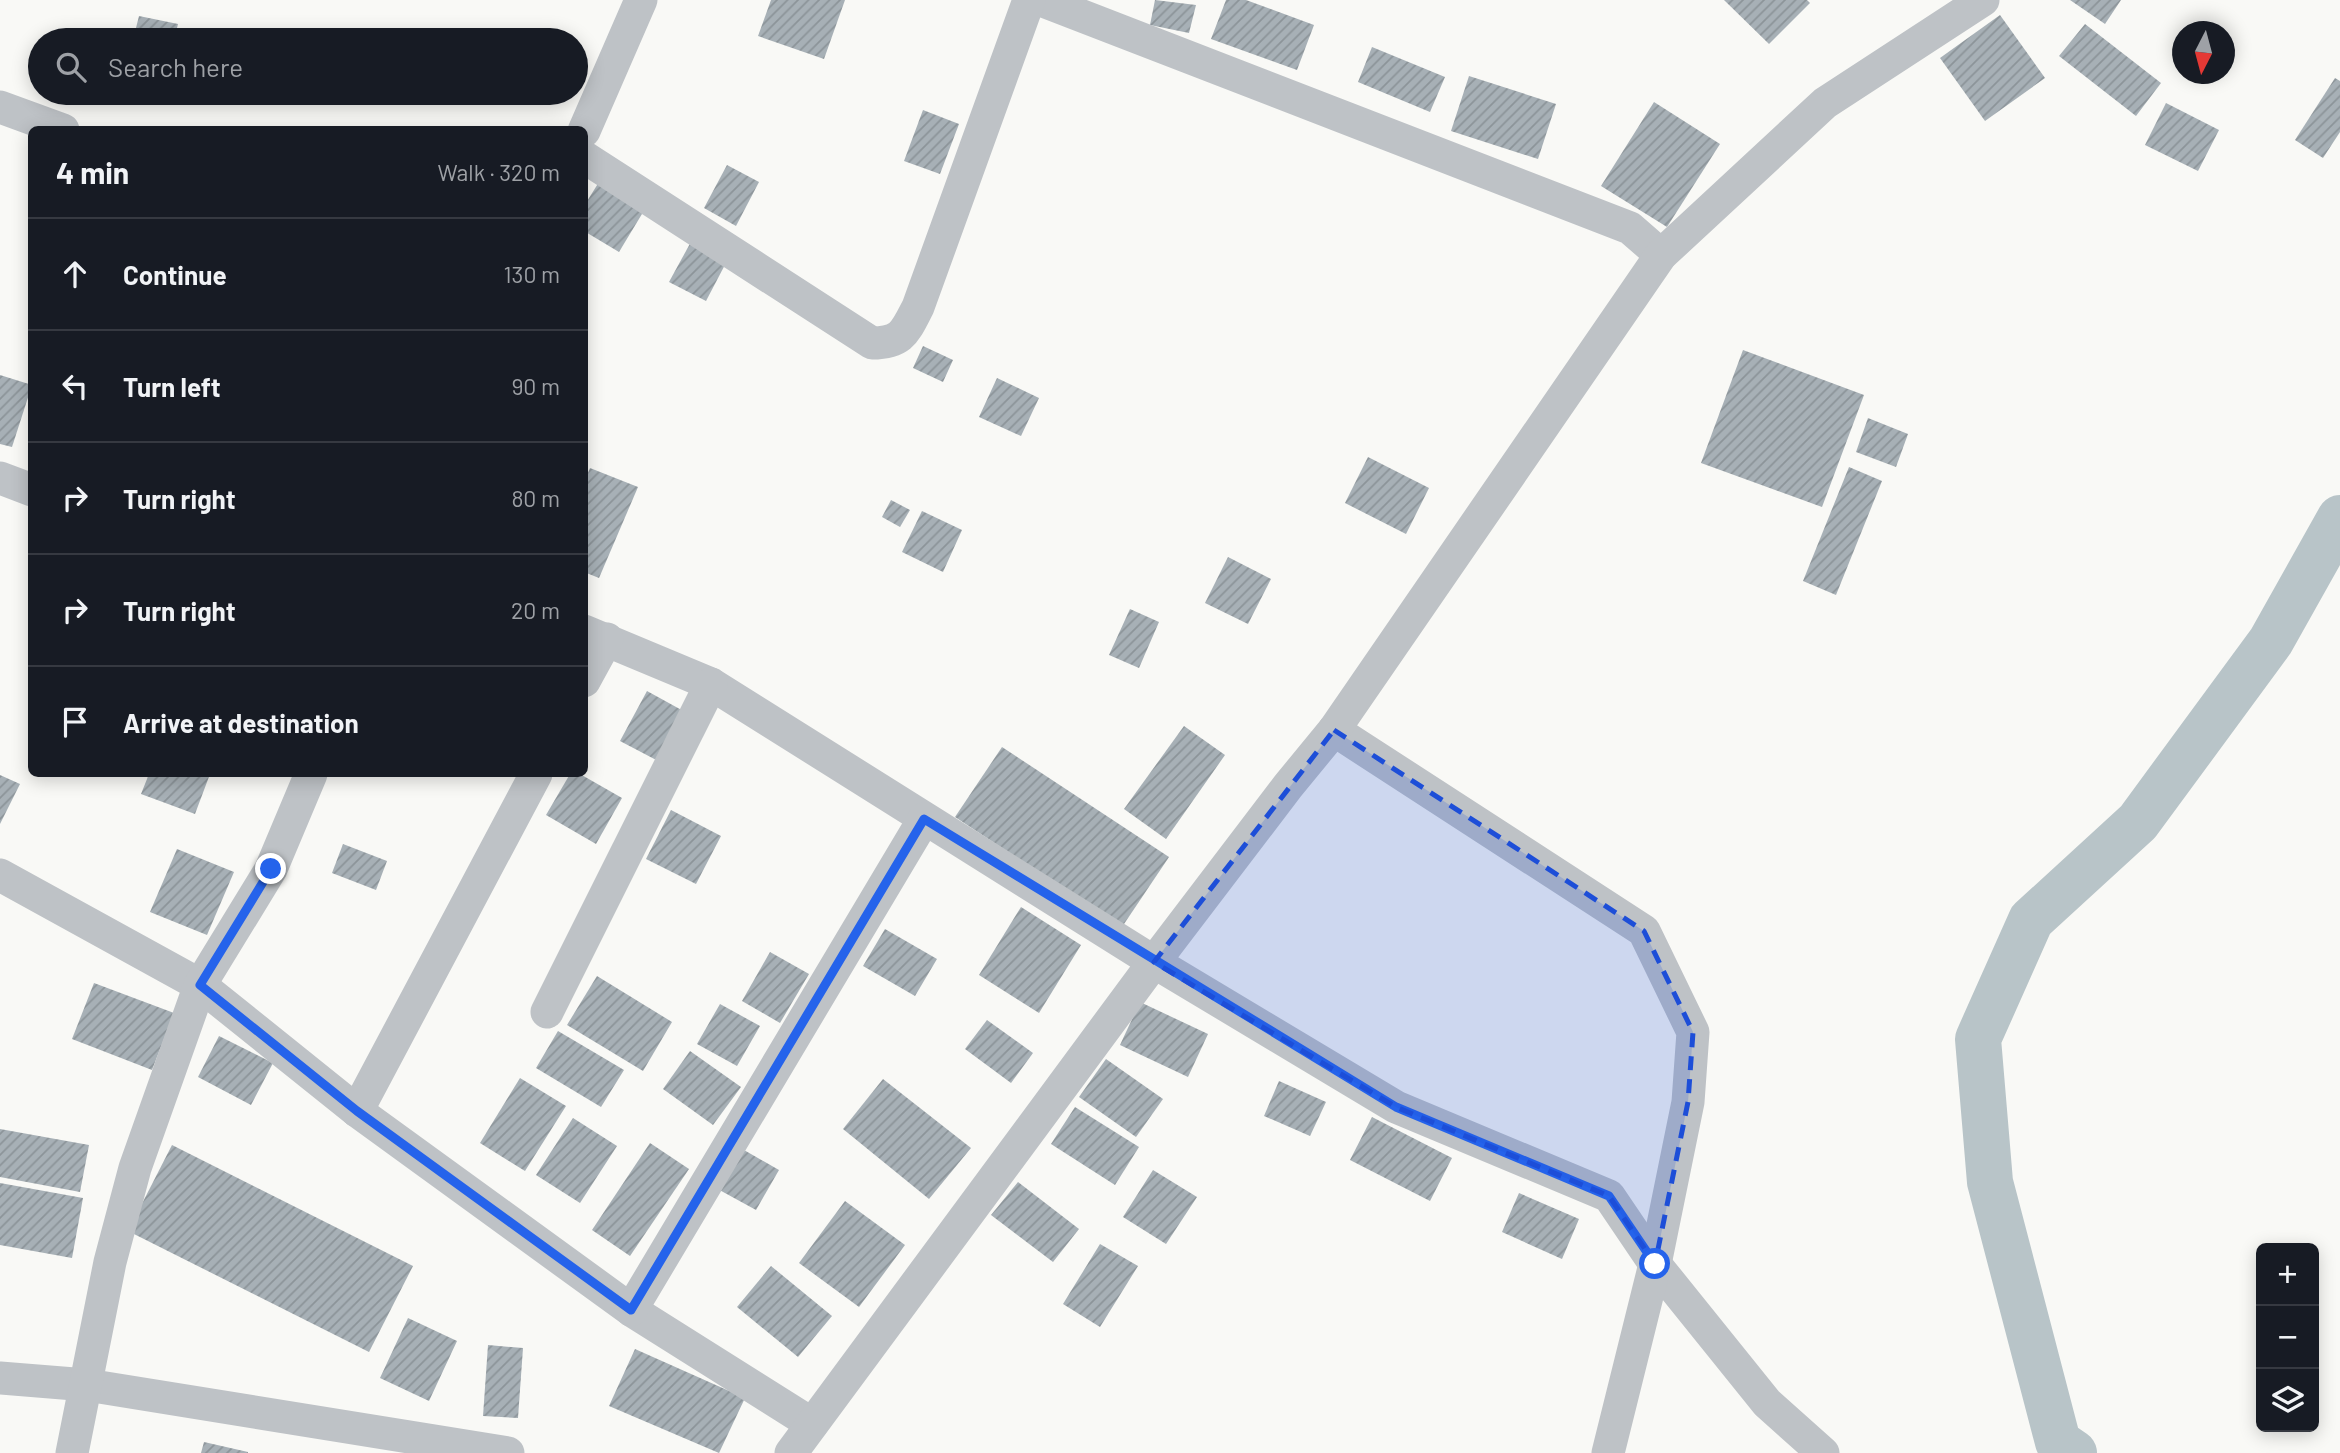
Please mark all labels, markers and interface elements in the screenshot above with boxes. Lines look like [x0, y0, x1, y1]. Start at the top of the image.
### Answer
north arrow [2172, 21, 2235, 84]
search box [28, 28, 588, 105]
icon: search [52, 48, 90, 86]
text: Search here [108, 51, 243, 82]
text: 4 min [56, 154, 129, 190]
text: Walk · 320 m [438, 158, 560, 186]
icon: ahead [56, 255, 94, 293]
text: Continue [123, 259, 227, 290]
text: 130 m [503, 260, 560, 288]
icon: left [56, 367, 94, 405]
text: Turn left [123, 371, 221, 402]
text: 90 m [511, 372, 560, 400]
icon: right [56, 479, 94, 517]
text: Turn right [123, 483, 236, 514]
text: 80 m [511, 484, 560, 512]
icon: right [56, 591, 94, 629]
text: Turn right [123, 595, 236, 626]
text: 20 m [511, 596, 560, 624]
icon: arrive [56, 703, 94, 741]
text: Arrive at destination [123, 707, 359, 738]
route end [255, 853, 286, 884]
map controls [2256, 1243, 2319, 1432]
button: + [2256, 1243, 2319, 1306]
route start [1639, 1248, 1670, 1279]
button: − [2256, 1306, 2319, 1369]
button: layers [2256, 1369, 2319, 1432]

